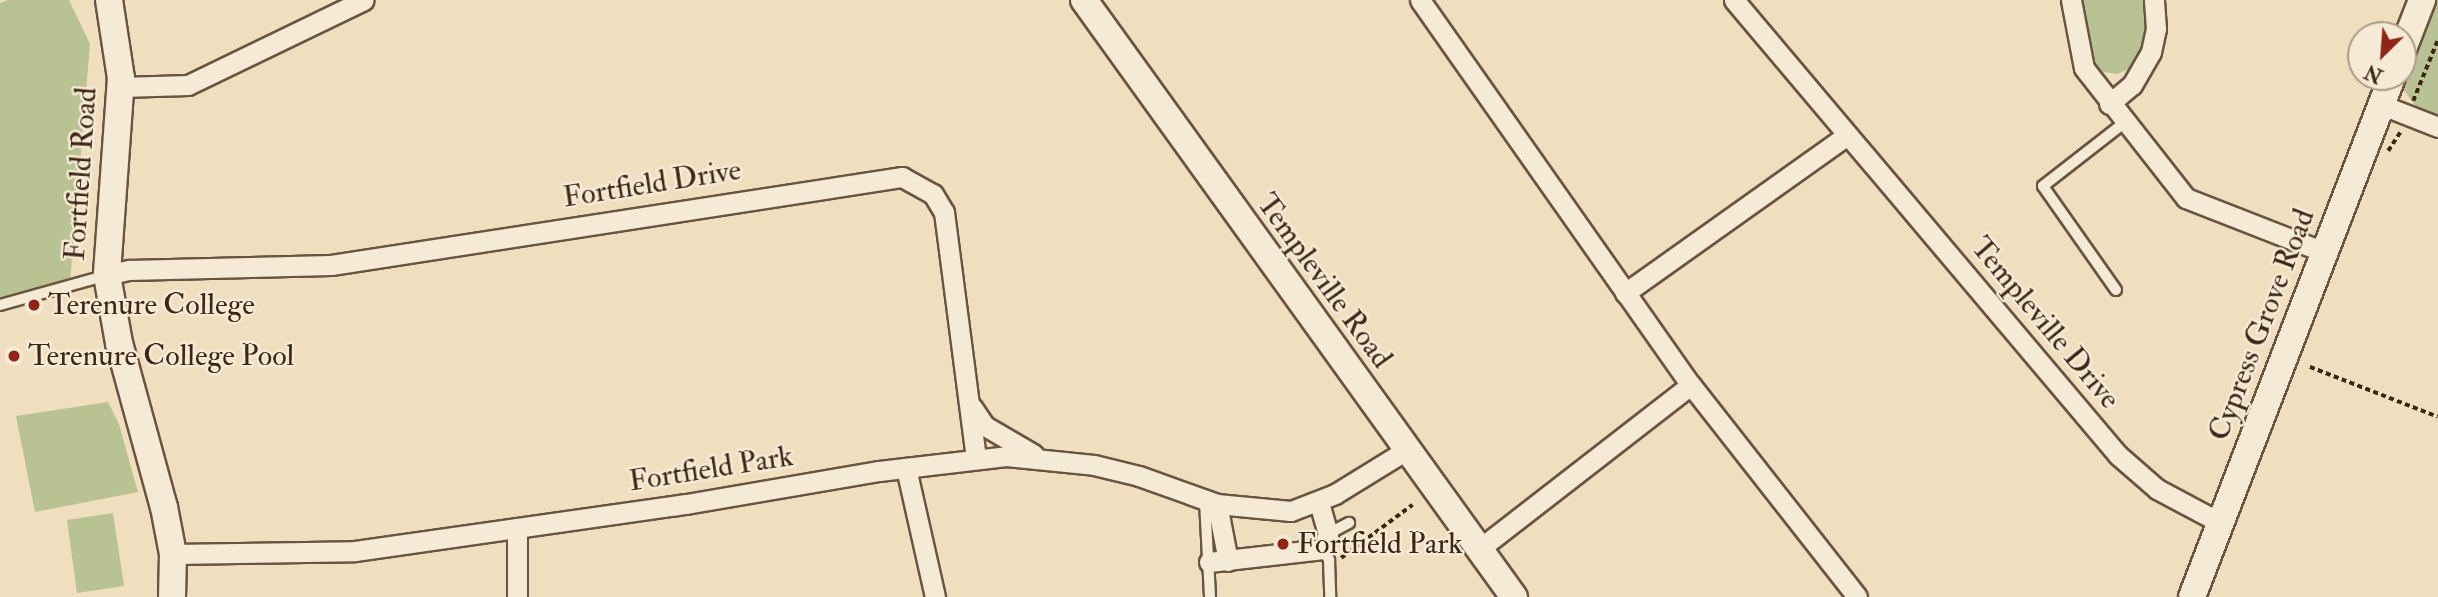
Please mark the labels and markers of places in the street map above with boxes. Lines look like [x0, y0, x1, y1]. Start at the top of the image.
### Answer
place label: Terenure College [48, 287, 255, 323]
marker: Terenure College [26, 297, 42, 313]
place label: Terenure College Pool [28, 338, 294, 374]
marker: Terenure College Pool [6, 348, 22, 364]
place label: Fortfield Park [1297, 526, 1463, 562]
marker: Fortfield Park [1275, 536, 1291, 552]

